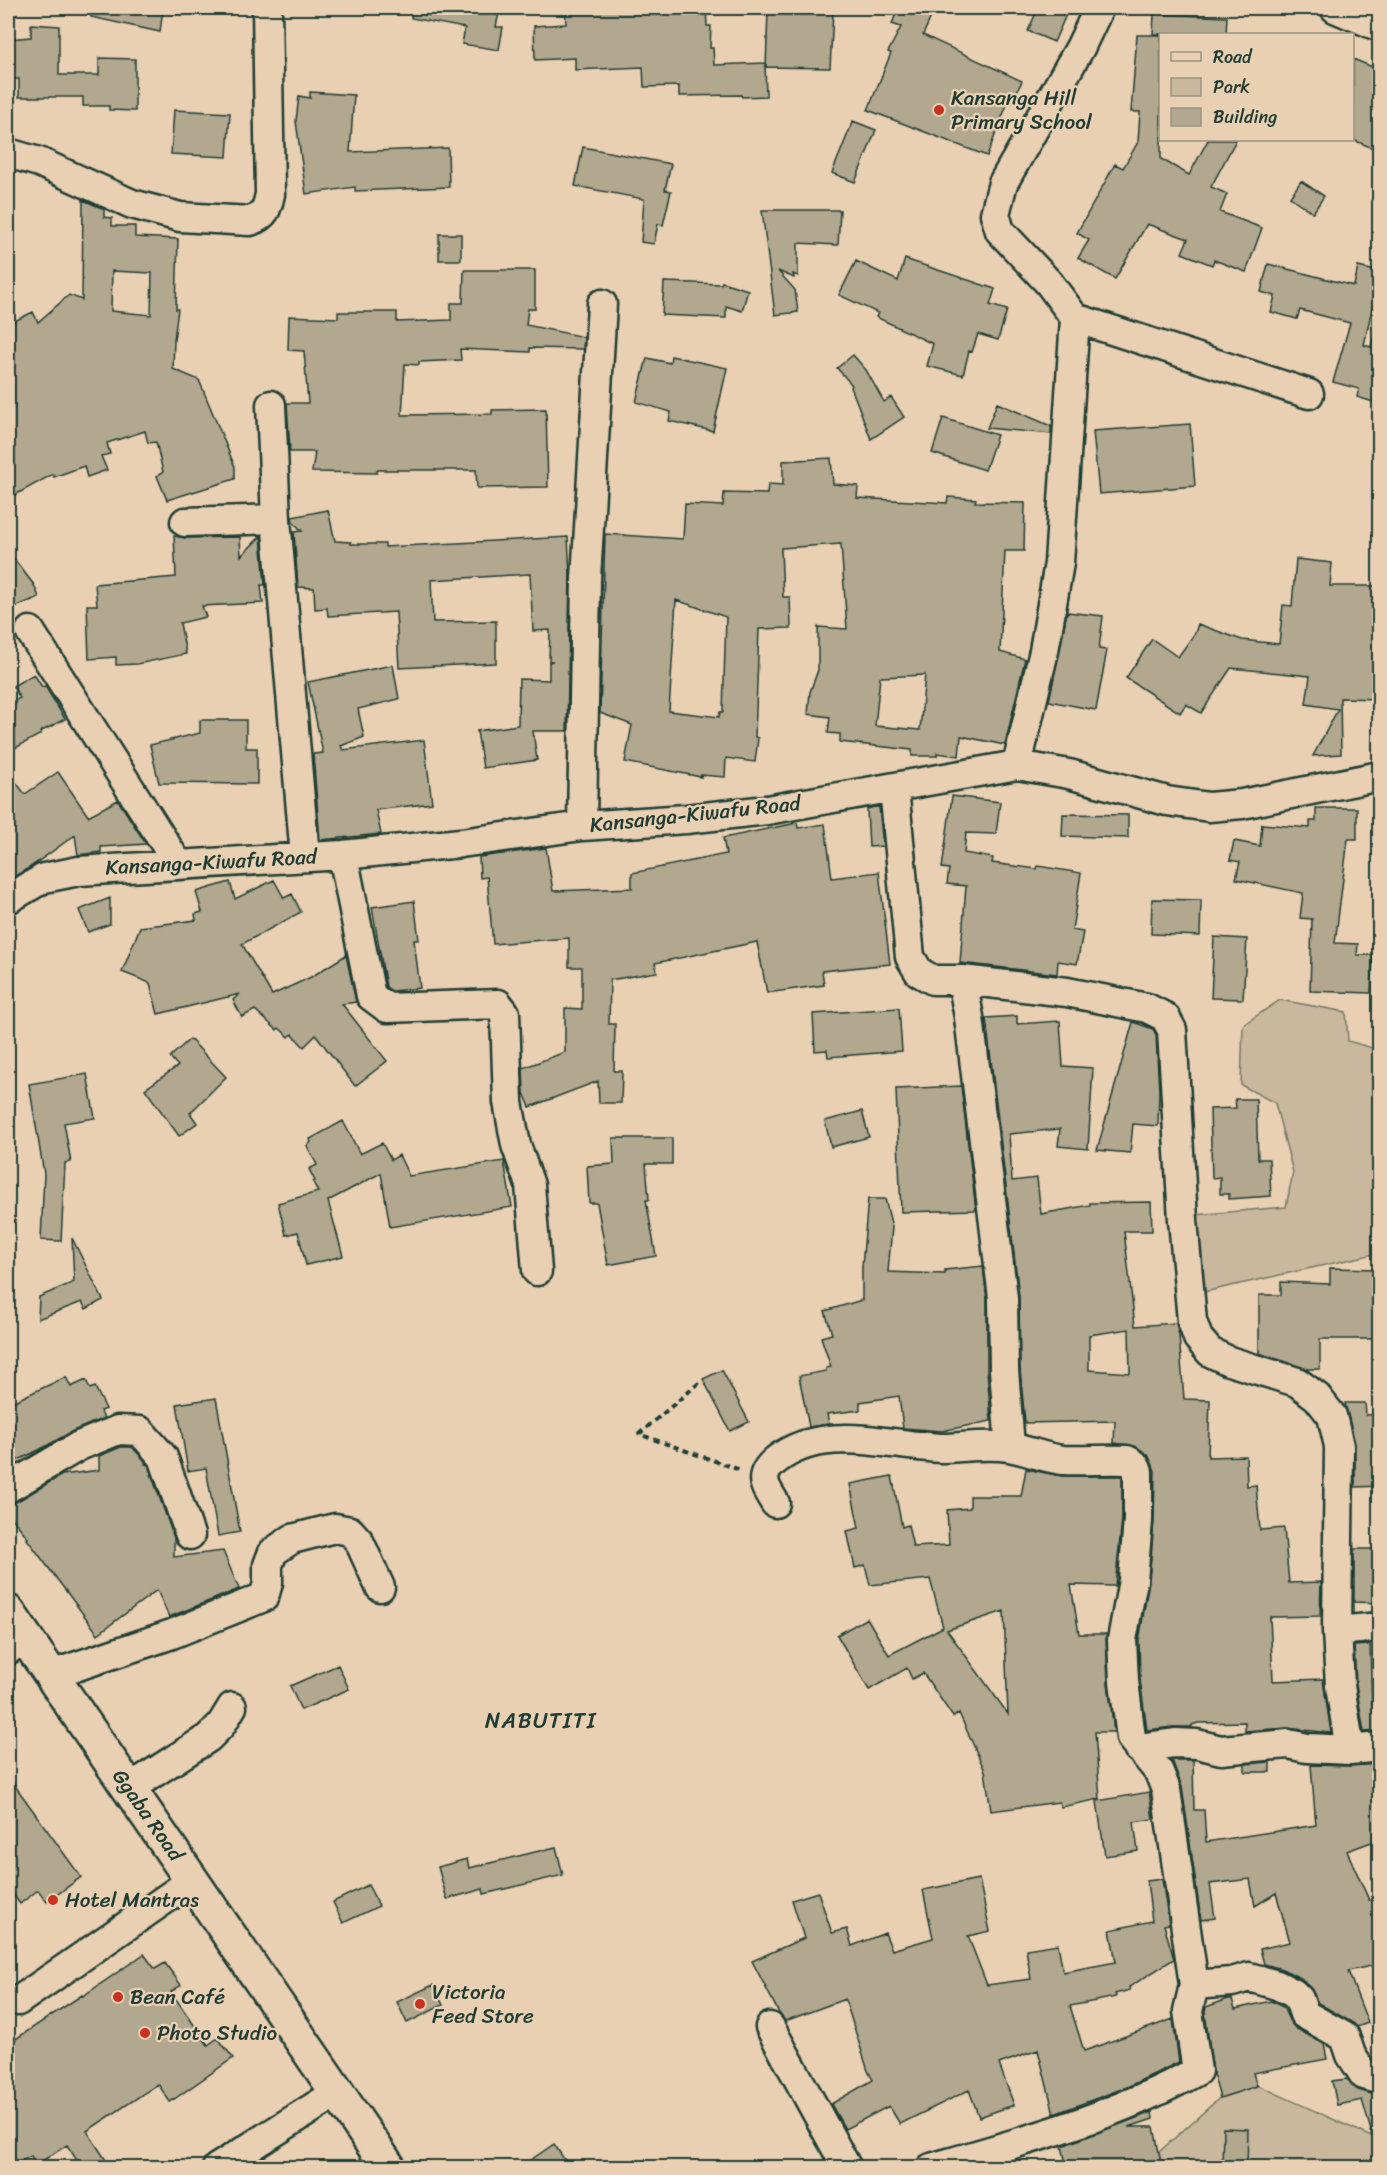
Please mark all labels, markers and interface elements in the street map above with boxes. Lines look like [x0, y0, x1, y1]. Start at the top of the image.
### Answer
legend [1159, 33, 1354, 141]
text: Road [1213, 41, 1253, 73]
text: Park [1213, 71, 1250, 103]
place label: Kansanga Hill Primary School [951, 79, 1093, 141]
text: Building [1213, 101, 1277, 133]
marker: Kansanga Hill Primary School [932, 103, 946, 117]
street label: Kansanga-Kiwafu Road [588, 784, 804, 844]
street label: Kansanga-Kiwafu Road [104, 837, 320, 887]
district label: NABUTITI [485, 1701, 597, 1740]
street label: Ggaba Road [102, 1761, 195, 1871]
place label: Hotel Mantras [65, 1881, 199, 1919]
marker: Hotel Mantras [46, 1893, 60, 1907]
place label: Victoria Feed Store [432, 1973, 534, 2035]
place label: Bean Café [130, 1978, 225, 2016]
marker: Bean Café [111, 1990, 125, 2004]
marker: Victoria Feed Store [413, 1997, 427, 2011]
place label: Photo Studio [157, 2014, 277, 2052]
marker: Photo Studio [138, 2026, 152, 2040]

